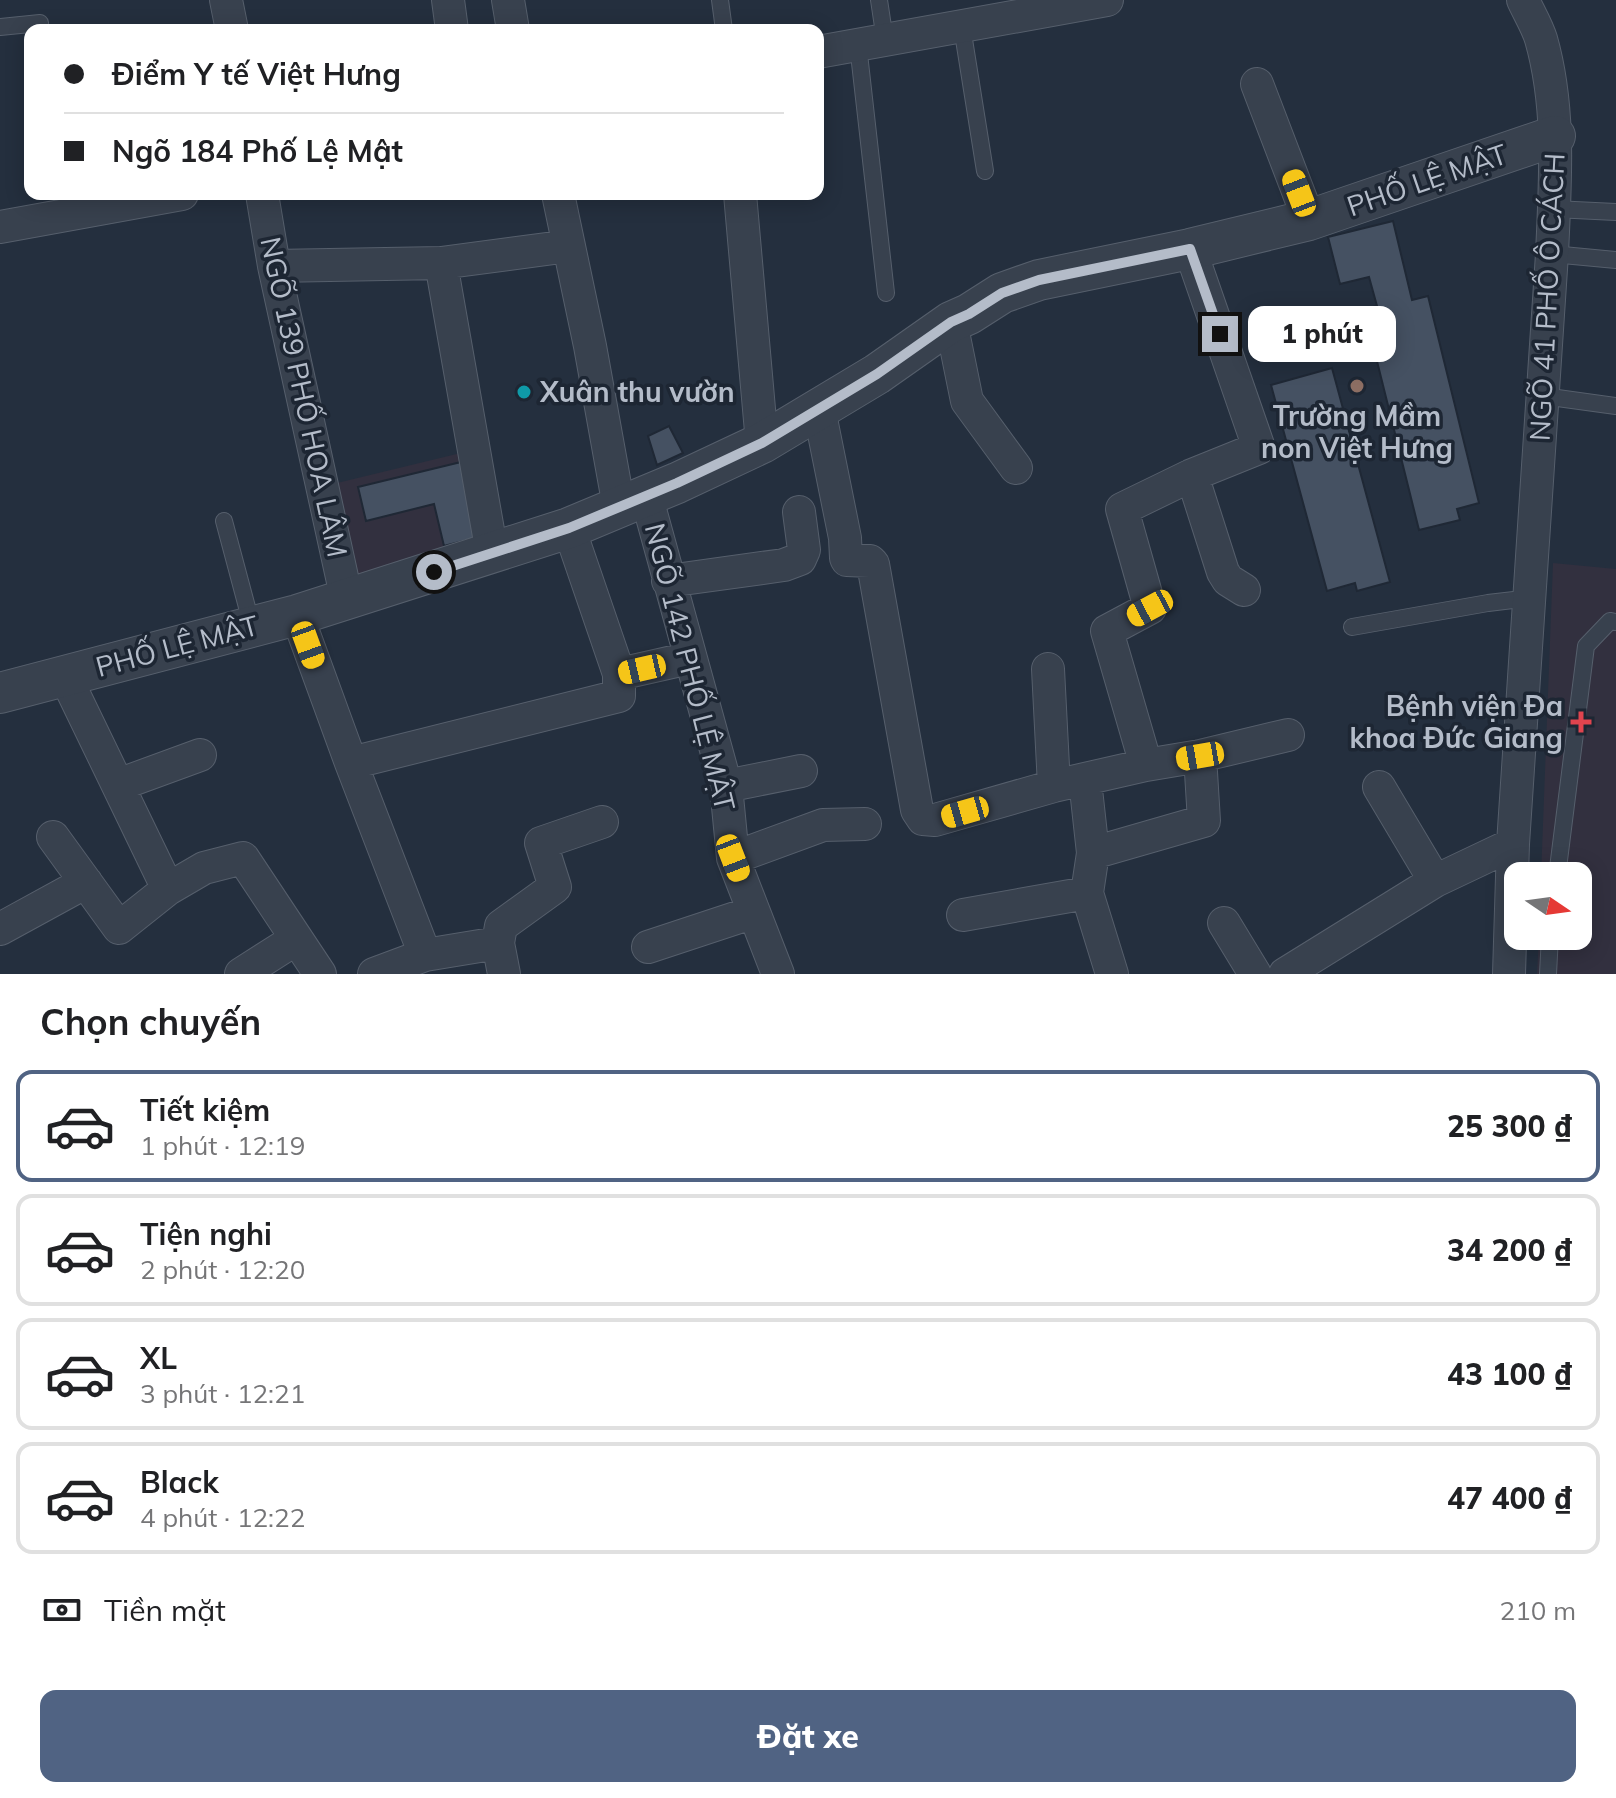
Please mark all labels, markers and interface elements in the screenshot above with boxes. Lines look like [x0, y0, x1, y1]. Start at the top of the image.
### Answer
text: Điểm Y tế Việt Hưng [112, 55, 401, 93]
text: Ngõ 184 Phố Lệ Mật [112, 132, 403, 170]
street label: PHỐ LỆ MẬT [1342, 136, 1512, 223]
street label: NGÕ 41 PHỐ Ô CÁCH [1521, 152, 1572, 442]
car [1279, 166, 1319, 220]
street label: NGÕ 139 PHỐ HOA LÂM [253, 234, 356, 560]
callout: 1 phút [1248, 306, 1396, 362]
route end [1202, 316, 1238, 352]
text: 1 phút [1281, 317, 1363, 350]
place label: Xuân thu vườn [539, 374, 735, 409]
marker: Trường Mầm non Việt Hưng [1348, 377, 1366, 395]
marker: Xuân thu vườn [515, 383, 533, 401]
place label: Trường Mầm non Việt Hưng [1261, 398, 1453, 465]
street label: NGÕ 142 PHỐ LỆ MẬT [638, 520, 743, 814]
route start [416, 554, 452, 590]
car [1123, 586, 1177, 630]
street label: PHỐ LỆ MẬT [92, 607, 262, 684]
car [289, 618, 327, 672]
car [616, 652, 668, 686]
place label: Bệnh viện Đa khoa Đức Giang [1350, 688, 1563, 755]
marker: Bệnh viện Đa khoa Đức Giang [1570, 711, 1592, 733]
car [1174, 740, 1226, 772]
car [939, 794, 991, 830]
car [713, 831, 753, 885]
north arrow [1504, 862, 1592, 950]
map controls [1504, 862, 1592, 950]
text: Chọn chuyến [40, 999, 261, 1044]
icon: car [44, 1090, 116, 1162]
text: Tiết kiệm [140, 1091, 270, 1129]
text: 25 300 ₫ [1447, 1107, 1572, 1145]
text: 1 phút · 12:19 [140, 1129, 305, 1162]
icon: car [44, 1214, 116, 1286]
text: Tiện nghi [140, 1215, 272, 1253]
text: 34 200 ₫ [1447, 1231, 1572, 1269]
text: 2 phút · 12:20 [140, 1253, 305, 1286]
icon: car [44, 1338, 116, 1410]
text: XL [140, 1339, 177, 1377]
text: 43 100 ₫ [1447, 1355, 1572, 1393]
text: 3 phút · 12:21 [140, 1377, 305, 1410]
icon: car [44, 1462, 116, 1534]
text: Black [140, 1463, 219, 1501]
text: 47 400 ₫ [1447, 1479, 1572, 1517]
text: 4 phút · 12:22 [140, 1501, 305, 1534]
icon: cash [40, 1588, 84, 1632]
text: Tiền mặt [104, 1591, 226, 1629]
text: 210 m [1500, 1594, 1576, 1627]
button: Đặt xe [40, 1690, 1576, 1782]

